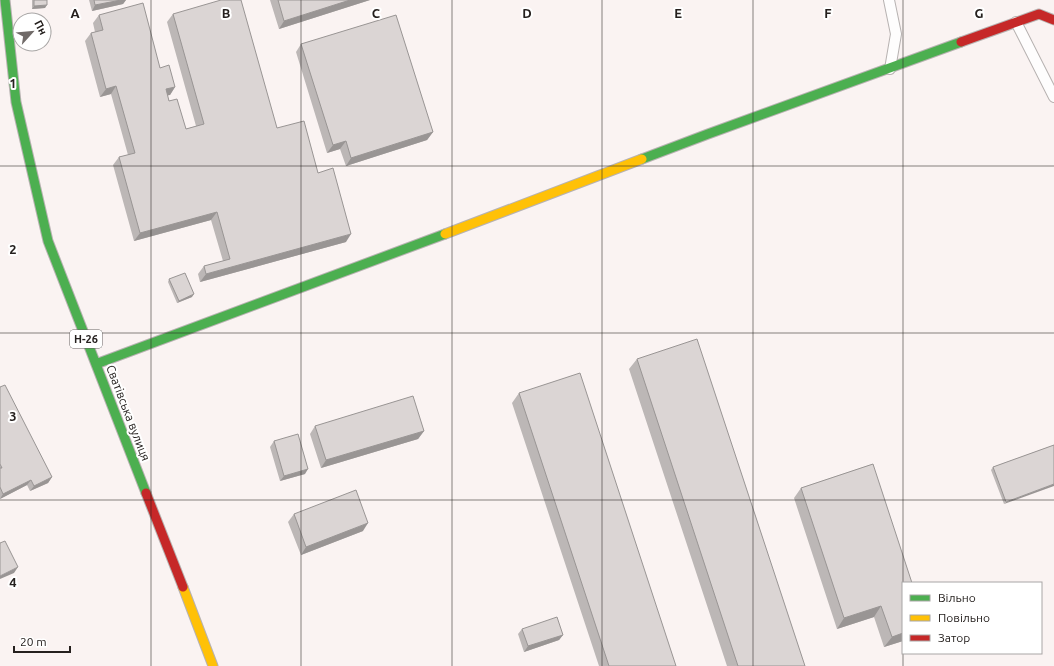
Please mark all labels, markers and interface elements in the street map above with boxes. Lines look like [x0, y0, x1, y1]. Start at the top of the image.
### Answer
text: A [70, 6, 80, 20]
text: B [222, 6, 231, 20]
text: C [372, 6, 381, 20]
text: D [522, 6, 532, 20]
text: E [674, 6, 682, 20]
text: F [824, 6, 832, 20]
text: G [975, 6, 984, 20]
north arrow [12, 12, 52, 52]
text: Пн [32, 18, 50, 37]
text: 1 [9, 76, 17, 90]
text: 2 [9, 242, 17, 256]
road number: Н-26 [70, 330, 102, 348]
street label: Сватівська вулиця [104, 363, 153, 463]
text: 3 [9, 409, 17, 423]
text: 4 [9, 575, 17, 589]
legend [902, 582, 1042, 654]
text: Вільно [938, 591, 976, 604]
text: Повільно [938, 611, 990, 624]
scale bar [14, 628, 70, 654]
text: Затор [938, 631, 970, 644]
text: 20 m [20, 635, 47, 648]

